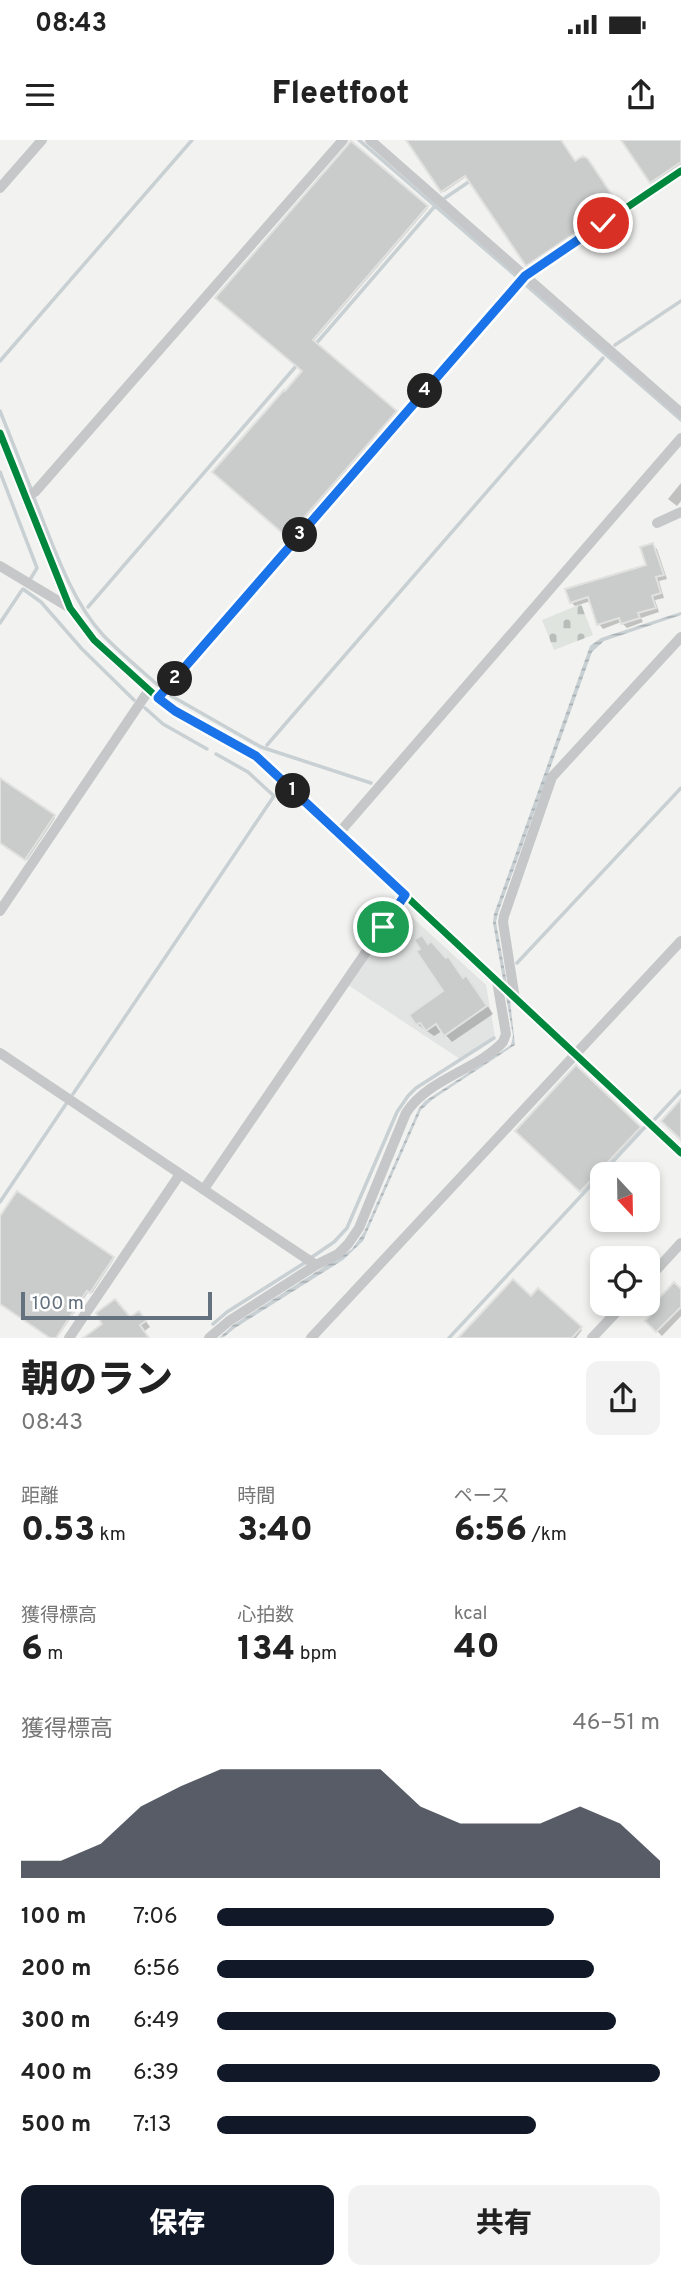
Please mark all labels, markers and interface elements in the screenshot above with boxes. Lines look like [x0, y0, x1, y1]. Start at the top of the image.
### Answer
text: 08:43 [35, 8, 107, 41]
text: Fleetfoot [272, 75, 409, 115]
icon: menu [21, 76, 59, 114]
icon: share [622, 76, 660, 114]
pin [573, 193, 633, 253]
icon: check [584, 204, 622, 242]
pin: 4 [408, 373, 442, 408]
text: 4 [418, 378, 431, 402]
pin: 3 [282, 518, 318, 552]
text: 3 [294, 522, 305, 546]
pin: 2 [158, 662, 192, 696]
text: 2 [169, 666, 180, 690]
pin: 1 [276, 774, 310, 808]
text: 1 [289, 778, 296, 802]
pin [353, 897, 413, 957]
icon: arrive [364, 908, 402, 946]
north arrow [590, 1162, 660, 1232]
map controls [590, 1162, 660, 1316]
button: locate [590, 1246, 660, 1316]
scale bar [21, 1288, 212, 1320]
text: 100 m [32, 1292, 84, 1316]
text: 朝のラン [21, 1358, 173, 1407]
button: share [586, 1361, 660, 1435]
text: 08:43 [21, 1409, 83, 1438]
text: 距離 [21, 1485, 59, 1509]
text: 時間 [237, 1485, 275, 1509]
text: ペース [454, 1485, 510, 1509]
text: 0.53 [21, 1509, 95, 1553]
text: 3:40 [237, 1509, 313, 1553]
text: 6:56 [454, 1509, 527, 1553]
text: km [95, 1523, 126, 1547]
text: /km [527, 1523, 567, 1547]
text: kcal [454, 1602, 487, 1626]
text: 獲得標高 [21, 1604, 97, 1628]
text: 心拍数 [237, 1604, 294, 1628]
text: 40 [454, 1626, 500, 1670]
text: 6 [21, 1628, 43, 1672]
text: 134 [237, 1628, 295, 1672]
text: m [43, 1642, 63, 1666]
text: bpm [295, 1642, 337, 1666]
text: 46–51 m [573, 1709, 660, 1738]
text: 獲得標高 [21, 1716, 113, 1745]
text: 100 m [21, 1903, 86, 1932]
text: 7:06 [133, 1903, 178, 1932]
text: 200 m [21, 1955, 91, 1984]
text: 6:56 [133, 1955, 180, 1984]
text: 300 m [21, 2007, 91, 2036]
text: 6:49 [133, 2007, 180, 2036]
text: 400 m [21, 2059, 92, 2088]
text: 6:39 [133, 2059, 179, 2088]
text: 500 m [21, 2111, 91, 2140]
text: 7:13 [133, 2111, 172, 2140]
button: 保存 [21, 2185, 334, 2265]
button: 共有 [348, 2185, 660, 2265]

